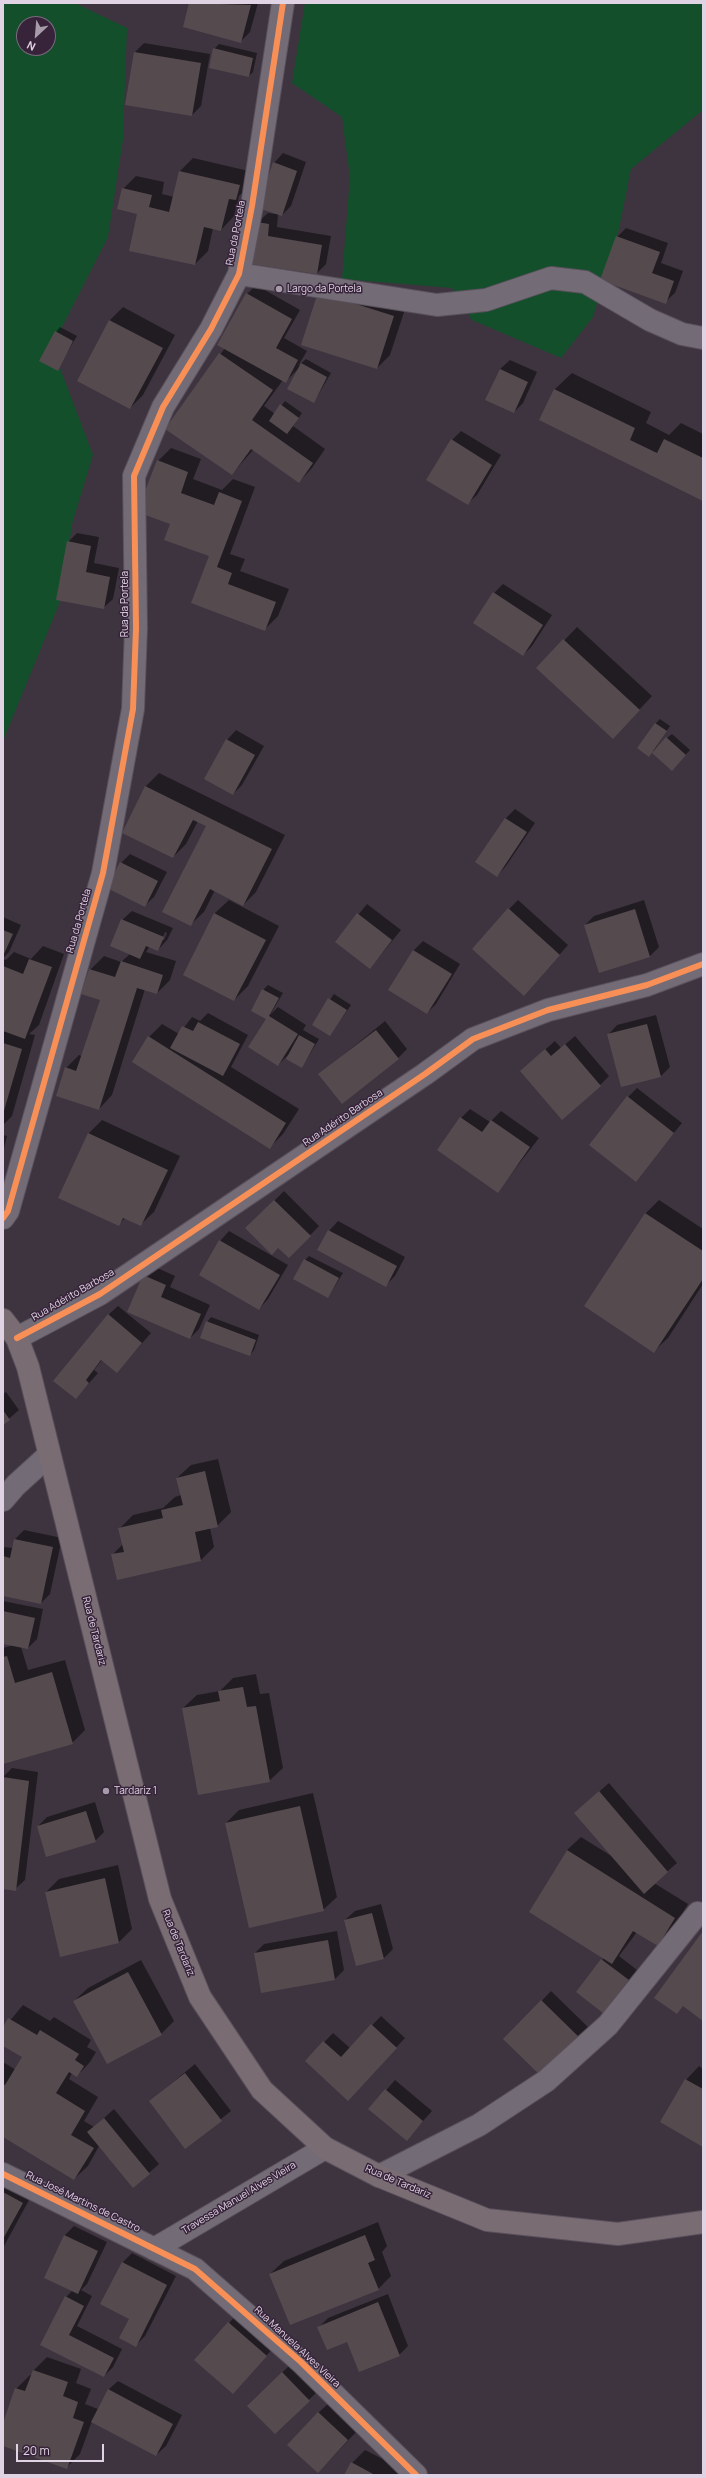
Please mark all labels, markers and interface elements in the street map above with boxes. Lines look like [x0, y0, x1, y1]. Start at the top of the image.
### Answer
north arrow [16, 16, 56, 56]
text: N [24, 38, 38, 55]
street label: Rua da Portela [224, 199, 248, 267]
place label: Largo da Portela [287, 283, 361, 295]
marker: Largo da Portela [274, 284, 284, 294]
street label: Rua da Portela [119, 571, 131, 637]
street label: Rua da Portela [64, 887, 94, 955]
street label: Rua Adérito Barbosa [301, 1087, 385, 1149]
street label: Rua Adérito Barbosa [30, 1266, 116, 1324]
street label: Rua de Tardariz [80, 1595, 108, 1667]
place label: Tardariz 1 [114, 1785, 157, 1797]
marker: Tardariz 1 [101, 1786, 111, 1796]
street label: Rua de Tardariz [159, 1908, 197, 1978]
street label: Travessa Manuel Alves Vieira [180, 2159, 298, 2237]
street label: Rua de Tardariz [363, 2163, 433, 2201]
street label: Rua José Martins de Castro [24, 2169, 142, 2235]
street label: Rua Manuela Alves Vieira [251, 2304, 343, 2390]
scale bar [18, 2436, 106, 2462]
text: 20 m [23, 2442, 50, 2459]

